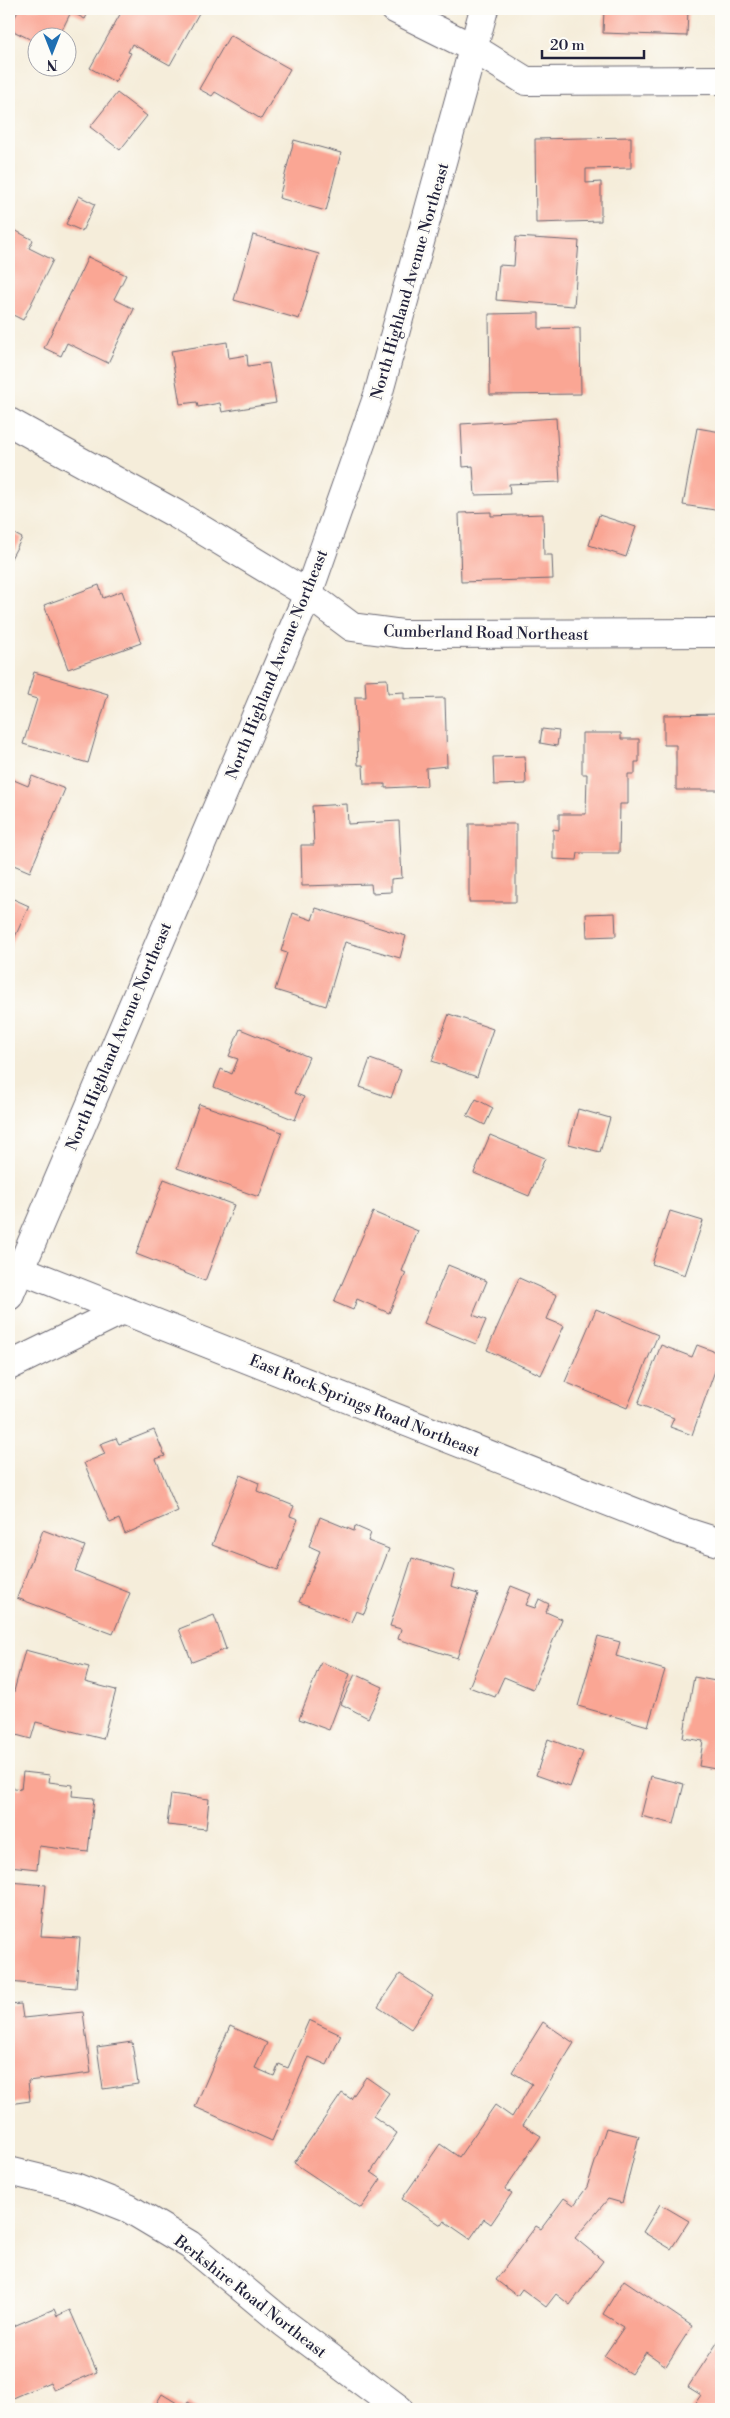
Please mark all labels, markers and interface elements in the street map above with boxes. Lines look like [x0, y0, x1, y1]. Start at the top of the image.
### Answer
north arrow [28, 28, 78, 78]
scale bar [542, 28, 645, 60]
text: 20 m [550, 36, 585, 55]
text: N [46, 55, 58, 73]
street label: North Highland Avenue Northeast [366, 160, 454, 402]
street label: North Highland Avenue Northeast [222, 546, 332, 782]
street label: Cumberland Road Northeast [383, 621, 589, 645]
street label: North Highland Avenue Northeast [62, 919, 176, 1153]
street label: East Rock Springs Road Northeast [246, 1350, 483, 1462]
street label: Berkshire Road Northeast [169, 2230, 331, 2363]

